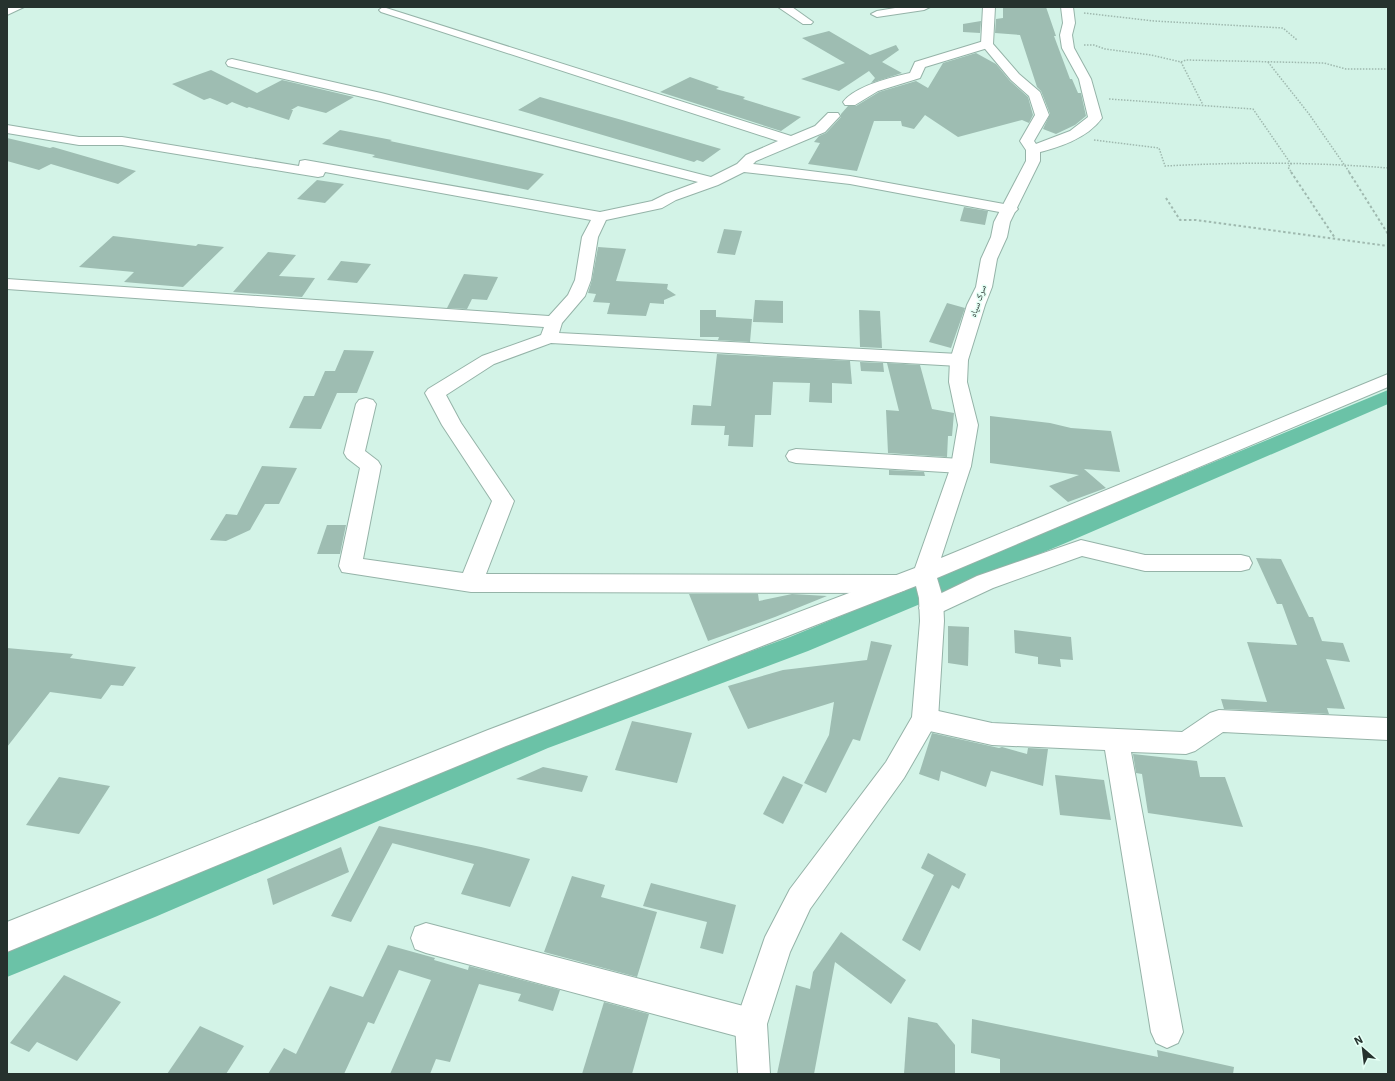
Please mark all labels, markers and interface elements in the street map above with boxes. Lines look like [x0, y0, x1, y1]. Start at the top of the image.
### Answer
street label: سرک سیاه [967, 283, 988, 318]
north arrow [1343, 1029, 1383, 1069]
text: N [1352, 1032, 1365, 1048]

